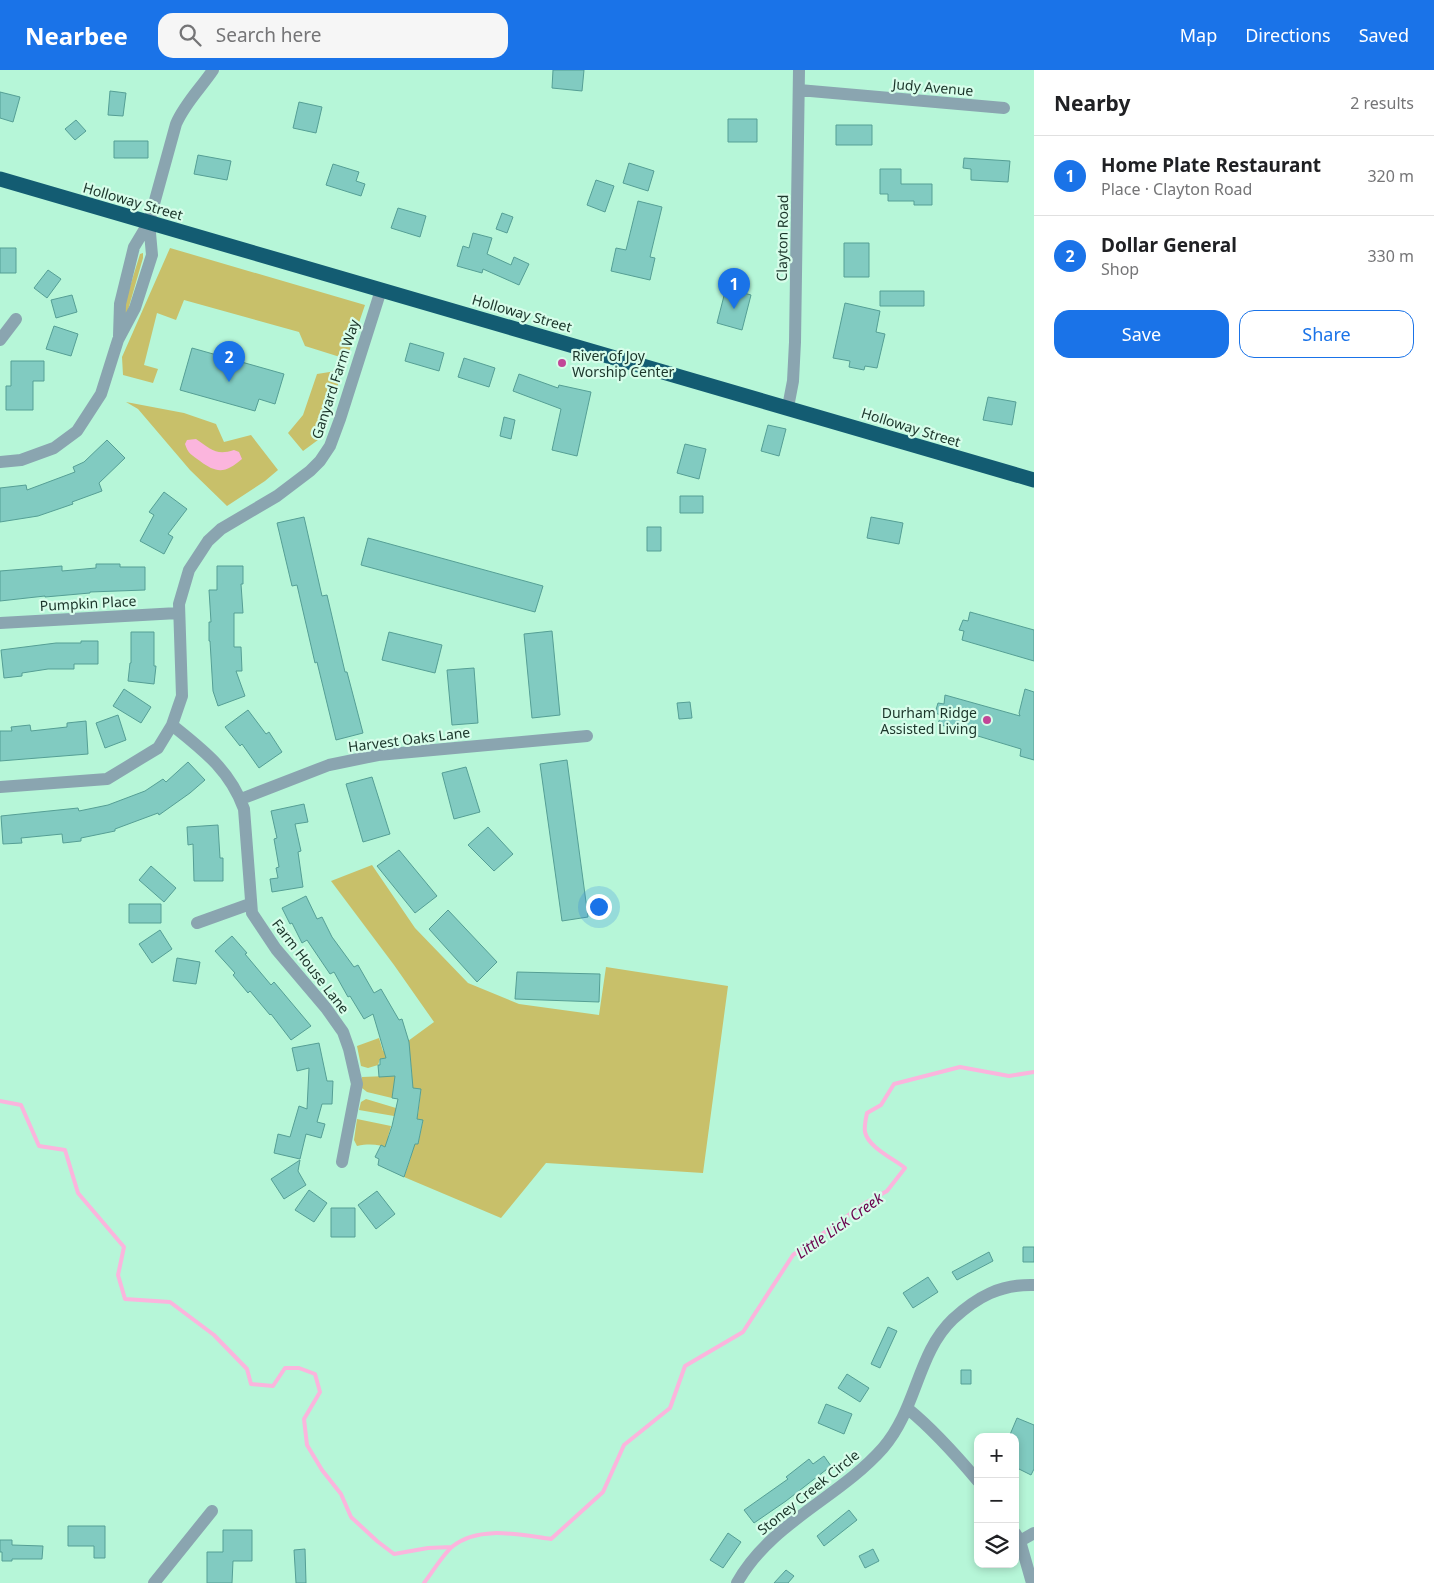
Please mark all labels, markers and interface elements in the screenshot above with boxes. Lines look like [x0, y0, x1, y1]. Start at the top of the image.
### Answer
search box [158, 13, 508, 58]
text: Nearbee [25, 19, 128, 52]
icon: search [176, 21, 204, 49]
text: Search here [216, 22, 322, 48]
text: Map [1180, 23, 1217, 47]
text: Directions [1245, 23, 1331, 47]
text: Saved [1359, 23, 1409, 47]
street label: Judy Avenue [890, 74, 974, 100]
text: Nearby [1054, 89, 1130, 117]
text: 2 results [1350, 92, 1414, 114]
text: Home Plate Restaurant [1101, 152, 1321, 178]
text: 1 [1065, 165, 1075, 187]
text: 320 m [1367, 165, 1414, 187]
street label: Holloway Street [81, 178, 185, 224]
text: Place · Clayton Road [1101, 178, 1252, 200]
street label: Clayton Road [772, 194, 792, 282]
text: Dollar General [1101, 232, 1237, 258]
text: 2 [1065, 245, 1075, 267]
text: 330 m [1367, 245, 1414, 267]
text: Shop [1101, 258, 1139, 280]
pin: 1 [718, 268, 750, 309]
street label: Holloway Street [470, 290, 574, 336]
button: Save [1054, 310, 1229, 358]
button: Share [1239, 310, 1414, 358]
street label: Ganyard Farm Way [307, 316, 364, 441]
pin: 2 [213, 341, 245, 382]
place label: River of Joy Worship Center [572, 346, 675, 381]
marker: River of Joy Worship Center [556, 357, 568, 369]
street label: Holloway Street [859, 403, 963, 451]
street label: Pumpkin Place [39, 591, 137, 615]
place label: Durham Ridge Assisted Living [880, 703, 977, 738]
marker: Durham Ridge Assisted Living [981, 714, 993, 726]
street label: Harvest Oaks Lane [347, 722, 471, 756]
your location [586, 894, 612, 920]
street label: Farm House Lane [268, 915, 354, 1017]
water label: Little Lick Creek [791, 1187, 887, 1263]
map controls [974, 1433, 1019, 1568]
button: + [974, 1433, 1019, 1478]
street label: Stoney Creek Circle [753, 1445, 863, 1539]
button: − [974, 1478, 1019, 1523]
button: layers [974, 1523, 1019, 1568]

